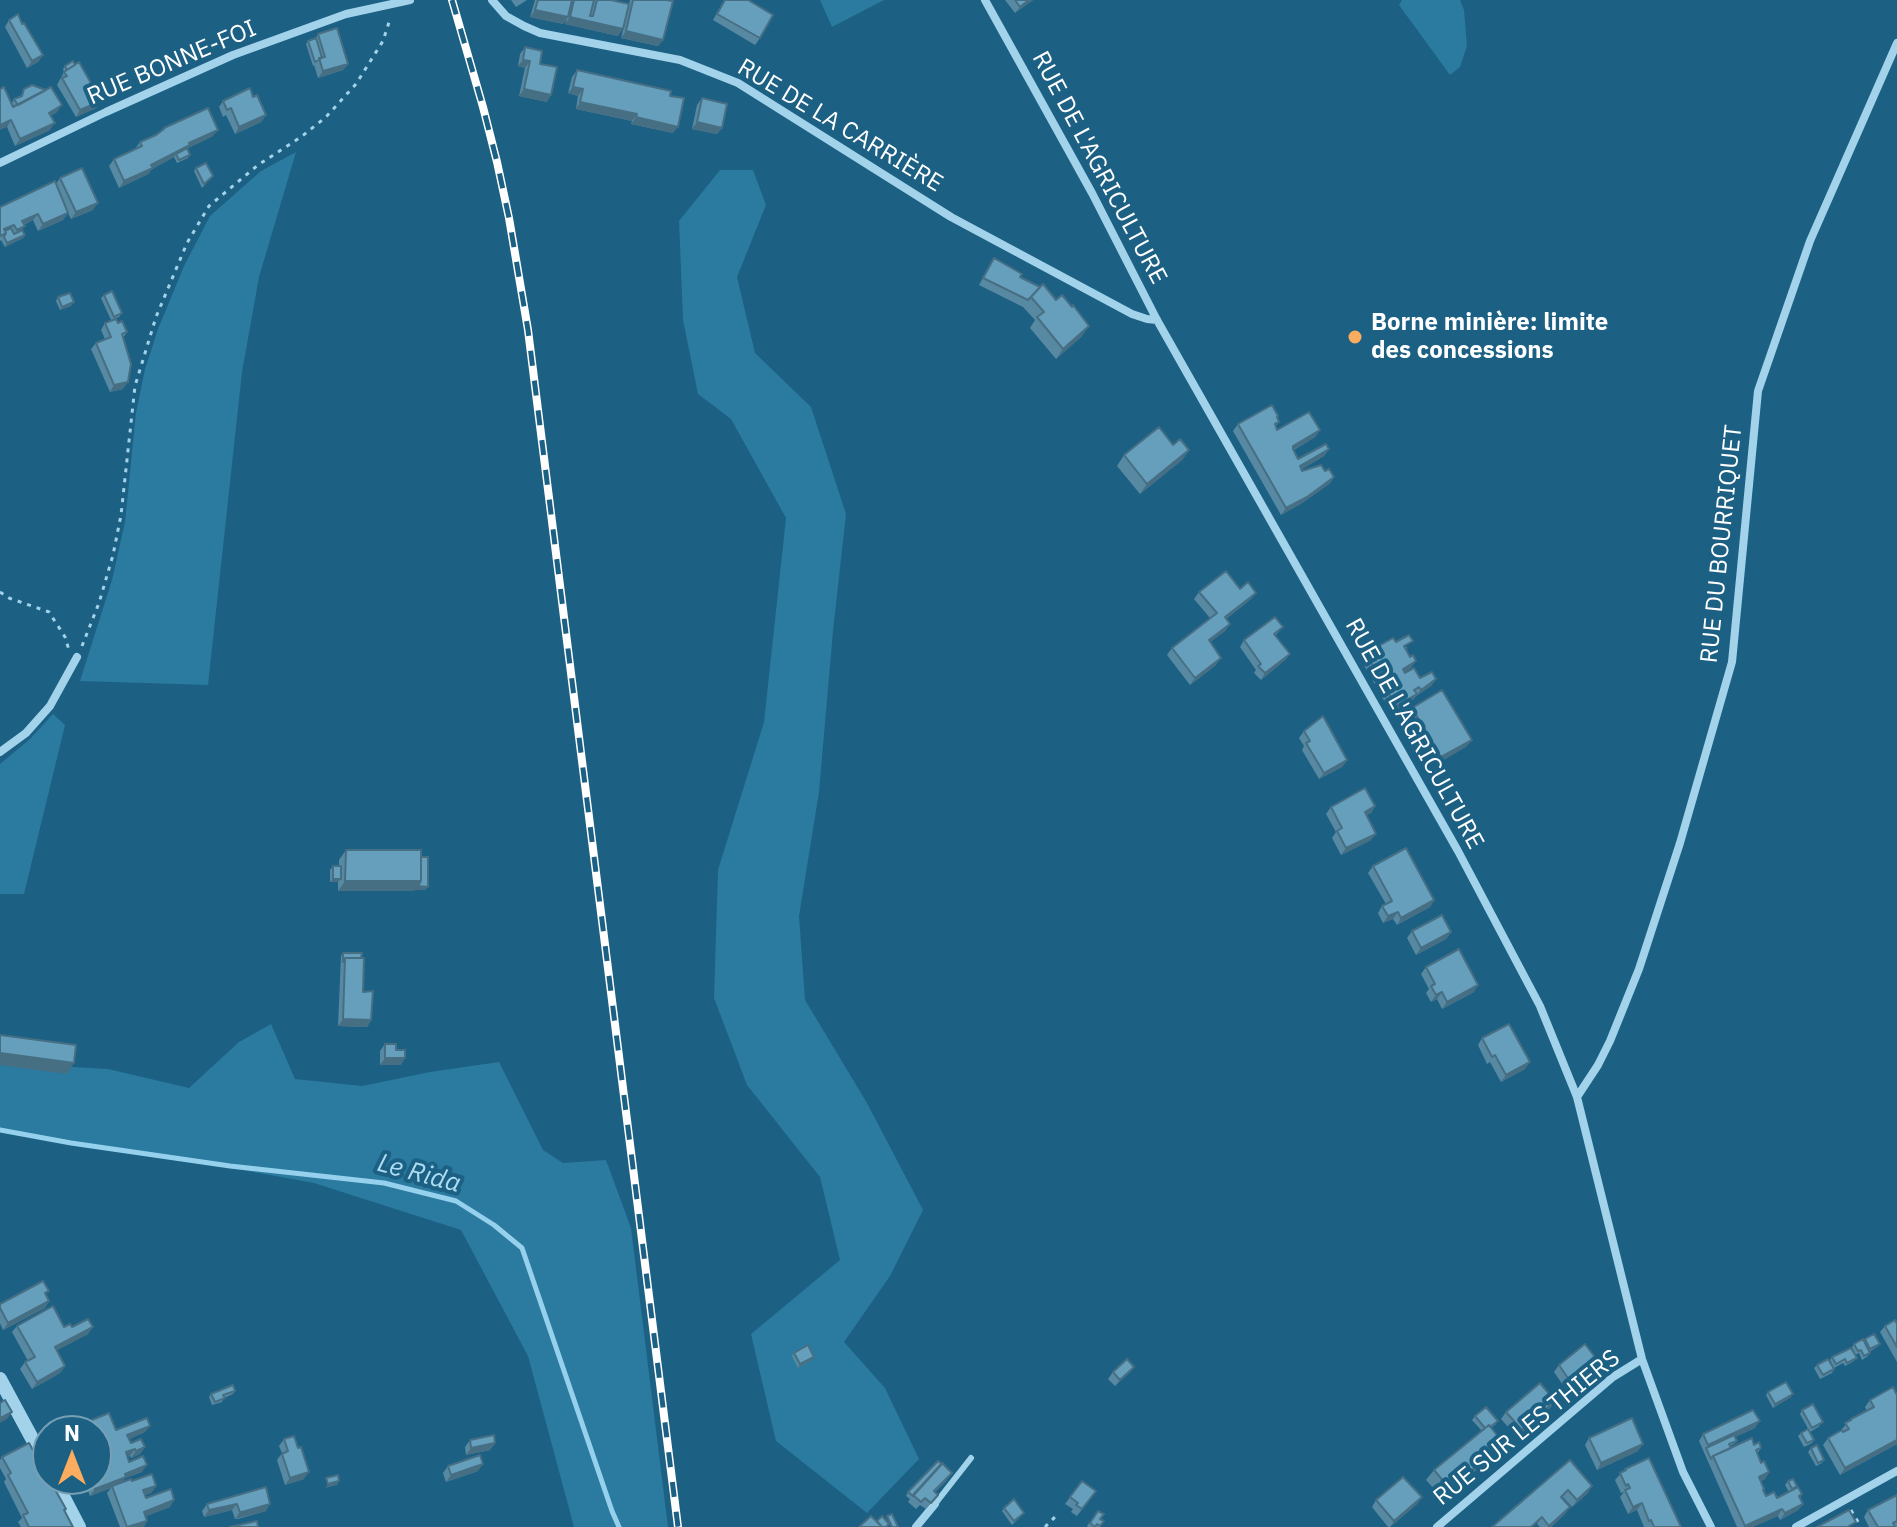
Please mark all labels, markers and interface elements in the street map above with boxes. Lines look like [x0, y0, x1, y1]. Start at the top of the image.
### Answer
street label: RUE BONNE-FOI [83, 14, 261, 112]
street label: RUE DE L'AGRICULTURE [1025, 47, 1173, 289]
street label: RUE DE LA CARRIÈRE [732, 53, 948, 199]
place label: Borne minière: limite des concessions [1371, 309, 1608, 365]
marker: Borne minière: limite des concessions [1346, 328, 1364, 346]
street label: RUE DU BOURRIQUET [1695, 424, 1749, 664]
street label: RUE DE L'AGRICULTURE [1339, 614, 1489, 854]
water label: Le Rida [374, 1148, 464, 1200]
street label: RUE SUR LES THIERS [1428, 1344, 1626, 1512]
north arrow [32, 1415, 112, 1495]
text: N [64, 1418, 80, 1447]

